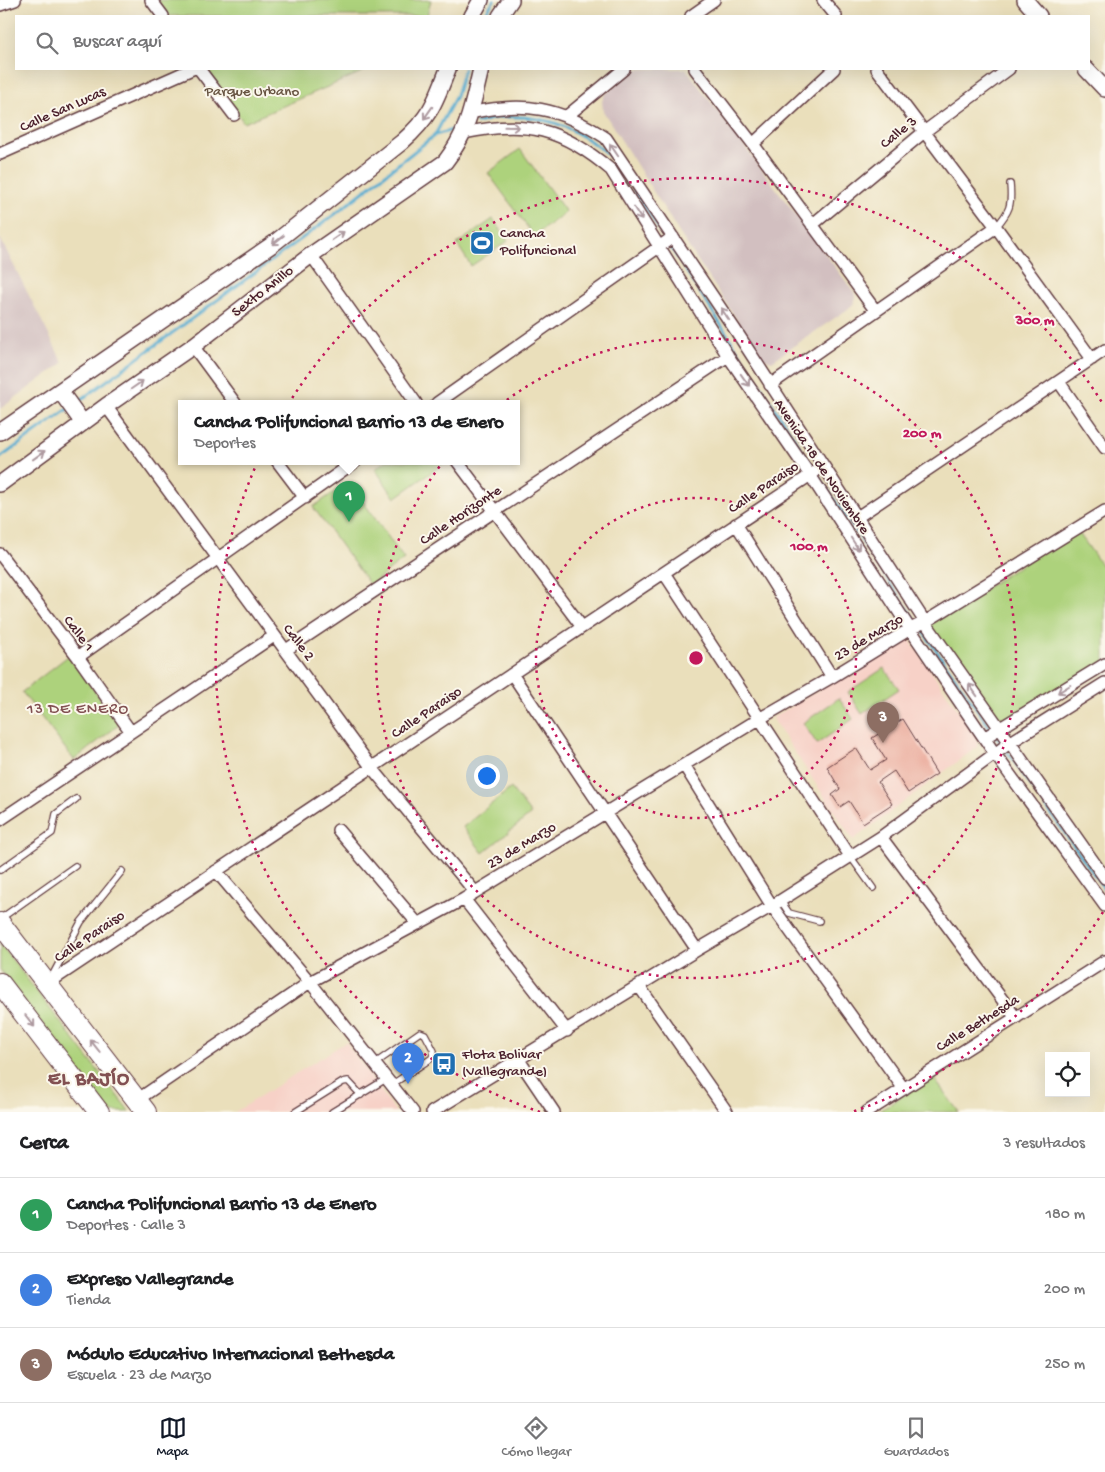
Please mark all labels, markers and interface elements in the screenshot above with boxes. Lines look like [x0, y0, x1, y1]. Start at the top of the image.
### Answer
search box [15, 15, 1090, 70]
icon: search [33, 29, 61, 57]
text: Buscar aquí [73, 31, 162, 54]
street label: Calle San Lucas [17, 83, 109, 137]
park label: Parque Urbano [204, 83, 299, 101]
one-way arrow [423, 106, 433, 120]
street label: Calle 3 [877, 113, 921, 153]
one-way arrow [504, 122, 520, 132]
one-way arrow [609, 143, 620, 157]
one-way arrow [634, 207, 644, 221]
place label: Cancha Polifuncional [499, 225, 576, 260]
sports icon: Cancha Polifuncional [469, 230, 495, 256]
one-way arrow [331, 231, 345, 241]
one-way arrow [271, 234, 284, 245]
street label: Sexto Anillo [228, 262, 298, 322]
one-way arrow [720, 307, 730, 321]
text: 300 m [1014, 312, 1055, 330]
one-way arrow [740, 373, 750, 387]
one-way arrow [130, 380, 144, 390]
street label: Avenida 18 de Noviembre [769, 396, 873, 538]
popup [178, 400, 520, 465]
text: Cancha Polifuncional Barrio 13 de Enero [194, 412, 504, 435]
text: 200 m [903, 425, 942, 443]
text: Deportes [194, 435, 255, 454]
one-way arrow [32, 450, 46, 460]
street label: Calle Paraiso [725, 458, 803, 518]
pin: 1 [333, 481, 365, 522]
street label: Calle Horizonte [417, 482, 505, 550]
one-way arrow [851, 537, 861, 551]
text: 100 m [789, 538, 828, 556]
street label: 23 de Marzo [831, 610, 907, 666]
street label: Calle 1 [59, 612, 97, 656]
street label: Calle 2 [278, 621, 318, 665]
centre of rings [687, 649, 705, 667]
street label: Calle Paraiso [388, 683, 466, 743]
one-way arrow [968, 683, 978, 697]
one-way arrow [1057, 685, 1071, 695]
district label: 13 DE ENERO [26, 701, 129, 720]
pin: 3 [867, 702, 899, 743]
your location [474, 763, 500, 789]
street label: 23 de Marzo [484, 818, 560, 874]
street label: Calle Paraiso [51, 907, 129, 967]
street label: Calle Bethesda [933, 991, 1023, 1057]
one-way arrow [24, 1014, 35, 1027]
one-way arrow [90, 1039, 100, 1053]
pin: 2 [392, 1043, 424, 1084]
place label: Flota Bolivar (Vallegrande) [461, 1046, 547, 1081]
bus stop icon: Flota Bolivar (Vallegrande) [431, 1051, 457, 1077]
map controls [1045, 1052, 1090, 1097]
button: locate [1045, 1052, 1090, 1097]
district label: EL BAJÍO [48, 1067, 130, 1092]
text: Cerca [20, 1132, 68, 1157]
text: 3 resultados [1003, 1135, 1085, 1154]
text: Cancha Polifuncional Barrio 13 de Enero [67, 1194, 377, 1217]
text: 1 [33, 1206, 39, 1225]
text: 180 m [1046, 1206, 1085, 1225]
text: Deportes · Calle 3 [67, 1217, 186, 1236]
text: Expreso Vallegrande [67, 1269, 233, 1292]
text: 2 [32, 1281, 40, 1300]
text: 200 m [1044, 1281, 1085, 1300]
text: Tienda [67, 1292, 111, 1311]
text: Módulo Educativo Internacional Bethesda [67, 1344, 394, 1367]
text: 3 [32, 1356, 40, 1375]
text: 250 m [1045, 1356, 1085, 1375]
text: Escuela · 23 de Marzo [67, 1367, 211, 1386]
tab: Mapa [156, 1414, 189, 1461]
tab: Cómo llegar [501, 1414, 571, 1461]
tab: Guardados [884, 1414, 949, 1461]

